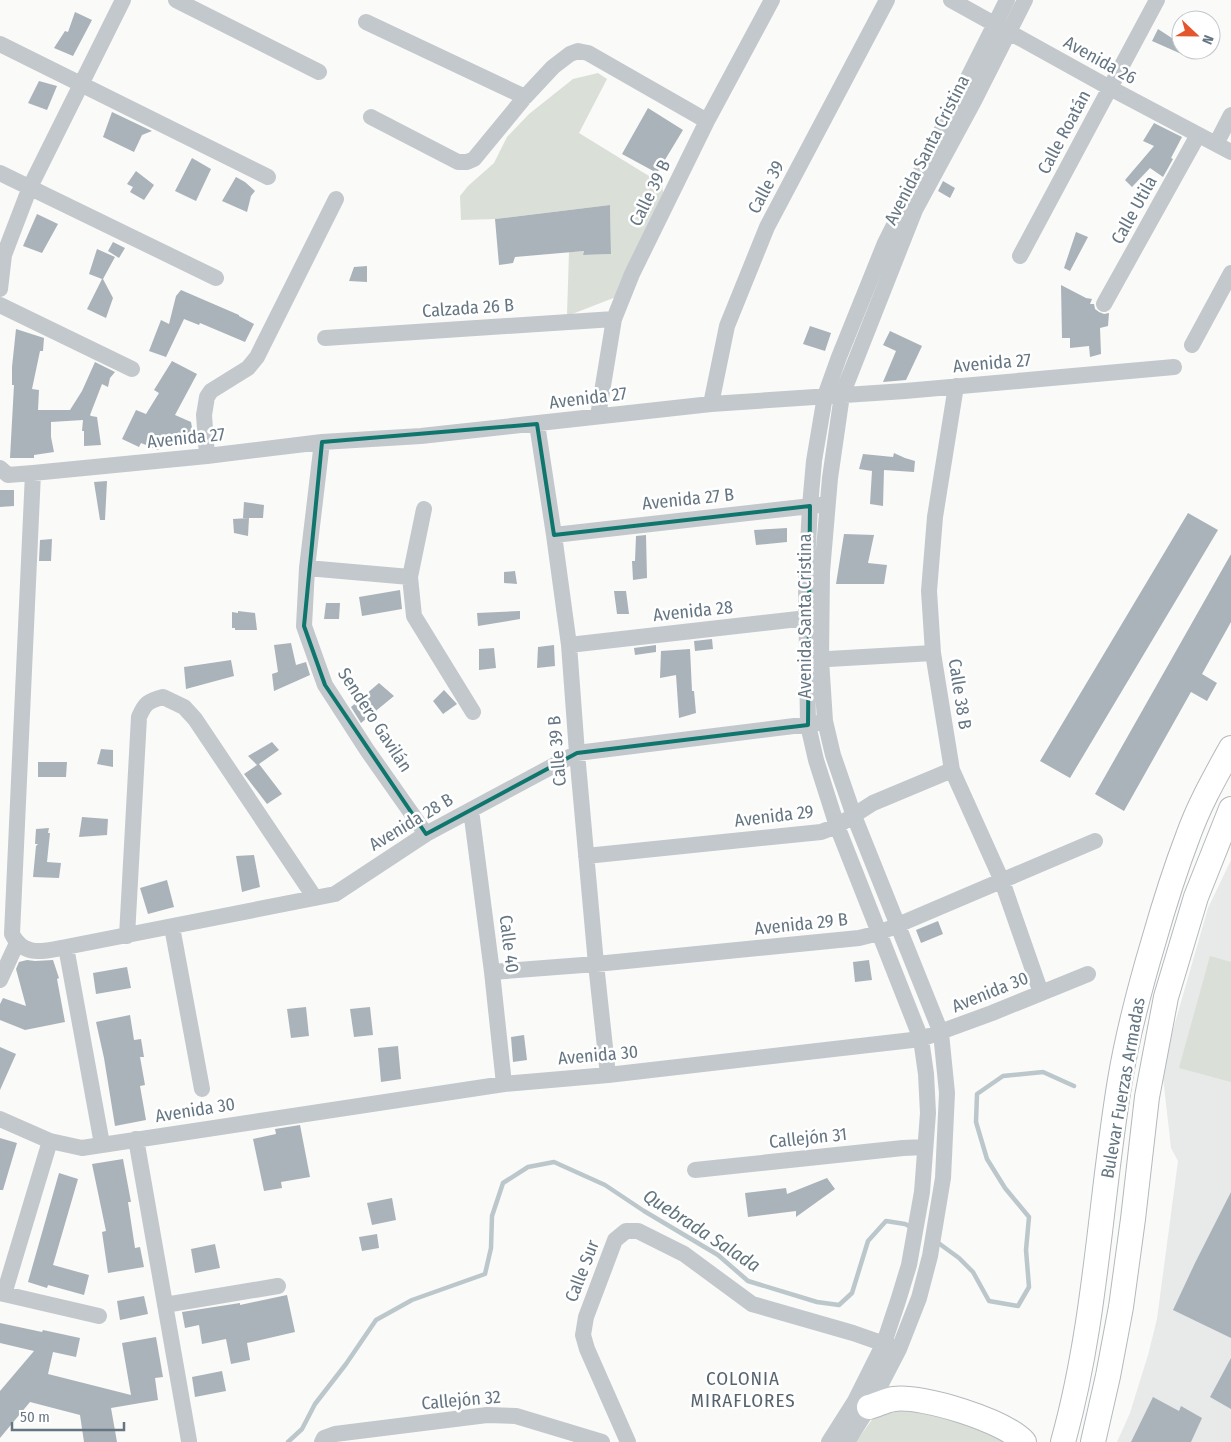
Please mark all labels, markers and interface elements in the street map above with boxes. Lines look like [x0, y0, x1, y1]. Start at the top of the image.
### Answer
north arrow [1171, 10, 1221, 60]
street label: Avenida 26 [1060, 31, 1140, 89]
text: N [1198, 33, 1217, 47]
street label: Avenida Santa Cristina [880, 71, 974, 229]
street label: Calle Roatán [1033, 86, 1095, 178]
street label: Calle 39 B [625, 156, 675, 230]
street label: Calle 39 [743, 157, 789, 217]
street label: Calle Utila [1106, 172, 1162, 248]
street label: Calzada 26 B [421, 294, 515, 322]
street label: Avenida 27 [952, 349, 1032, 377]
street label: Avenida 27 [548, 382, 628, 414]
street label: Avenida 27 [146, 423, 226, 453]
street label: Avenida 27 B [641, 483, 735, 515]
street label: Avenida Santa Cristina [794, 533, 816, 699]
street label: Avenida 28 [652, 596, 734, 626]
street label: Calle 38 B [944, 657, 976, 731]
street label: Sendero Gavilán [333, 664, 417, 776]
street label: Calle 39 B [543, 715, 571, 787]
street label: Avenida 28 B [365, 788, 457, 856]
street label: Avenida 29 [733, 800, 815, 832]
street label: Avenida 29 B [753, 908, 849, 940]
street label: Calle 40 [495, 914, 523, 974]
street label: Avenida 30 [949, 967, 1031, 1017]
street label: Bulevar Fuerzas Armadas [1096, 995, 1150, 1180]
street label: Avenida 30 [557, 1041, 639, 1069]
street label: Avenida 30 [154, 1093, 236, 1127]
street label: Callejón 31 [768, 1123, 848, 1153]
water label: Quebrada Salada [639, 1184, 765, 1277]
street label: Calle Sur [560, 1236, 604, 1305]
district label: COLONIA MIRAFLORES [690, 1367, 796, 1412]
street label: Callejón 32 [420, 1386, 502, 1414]
scale bar [12, 1400, 125, 1432]
text: 50 m [20, 1408, 50, 1426]

